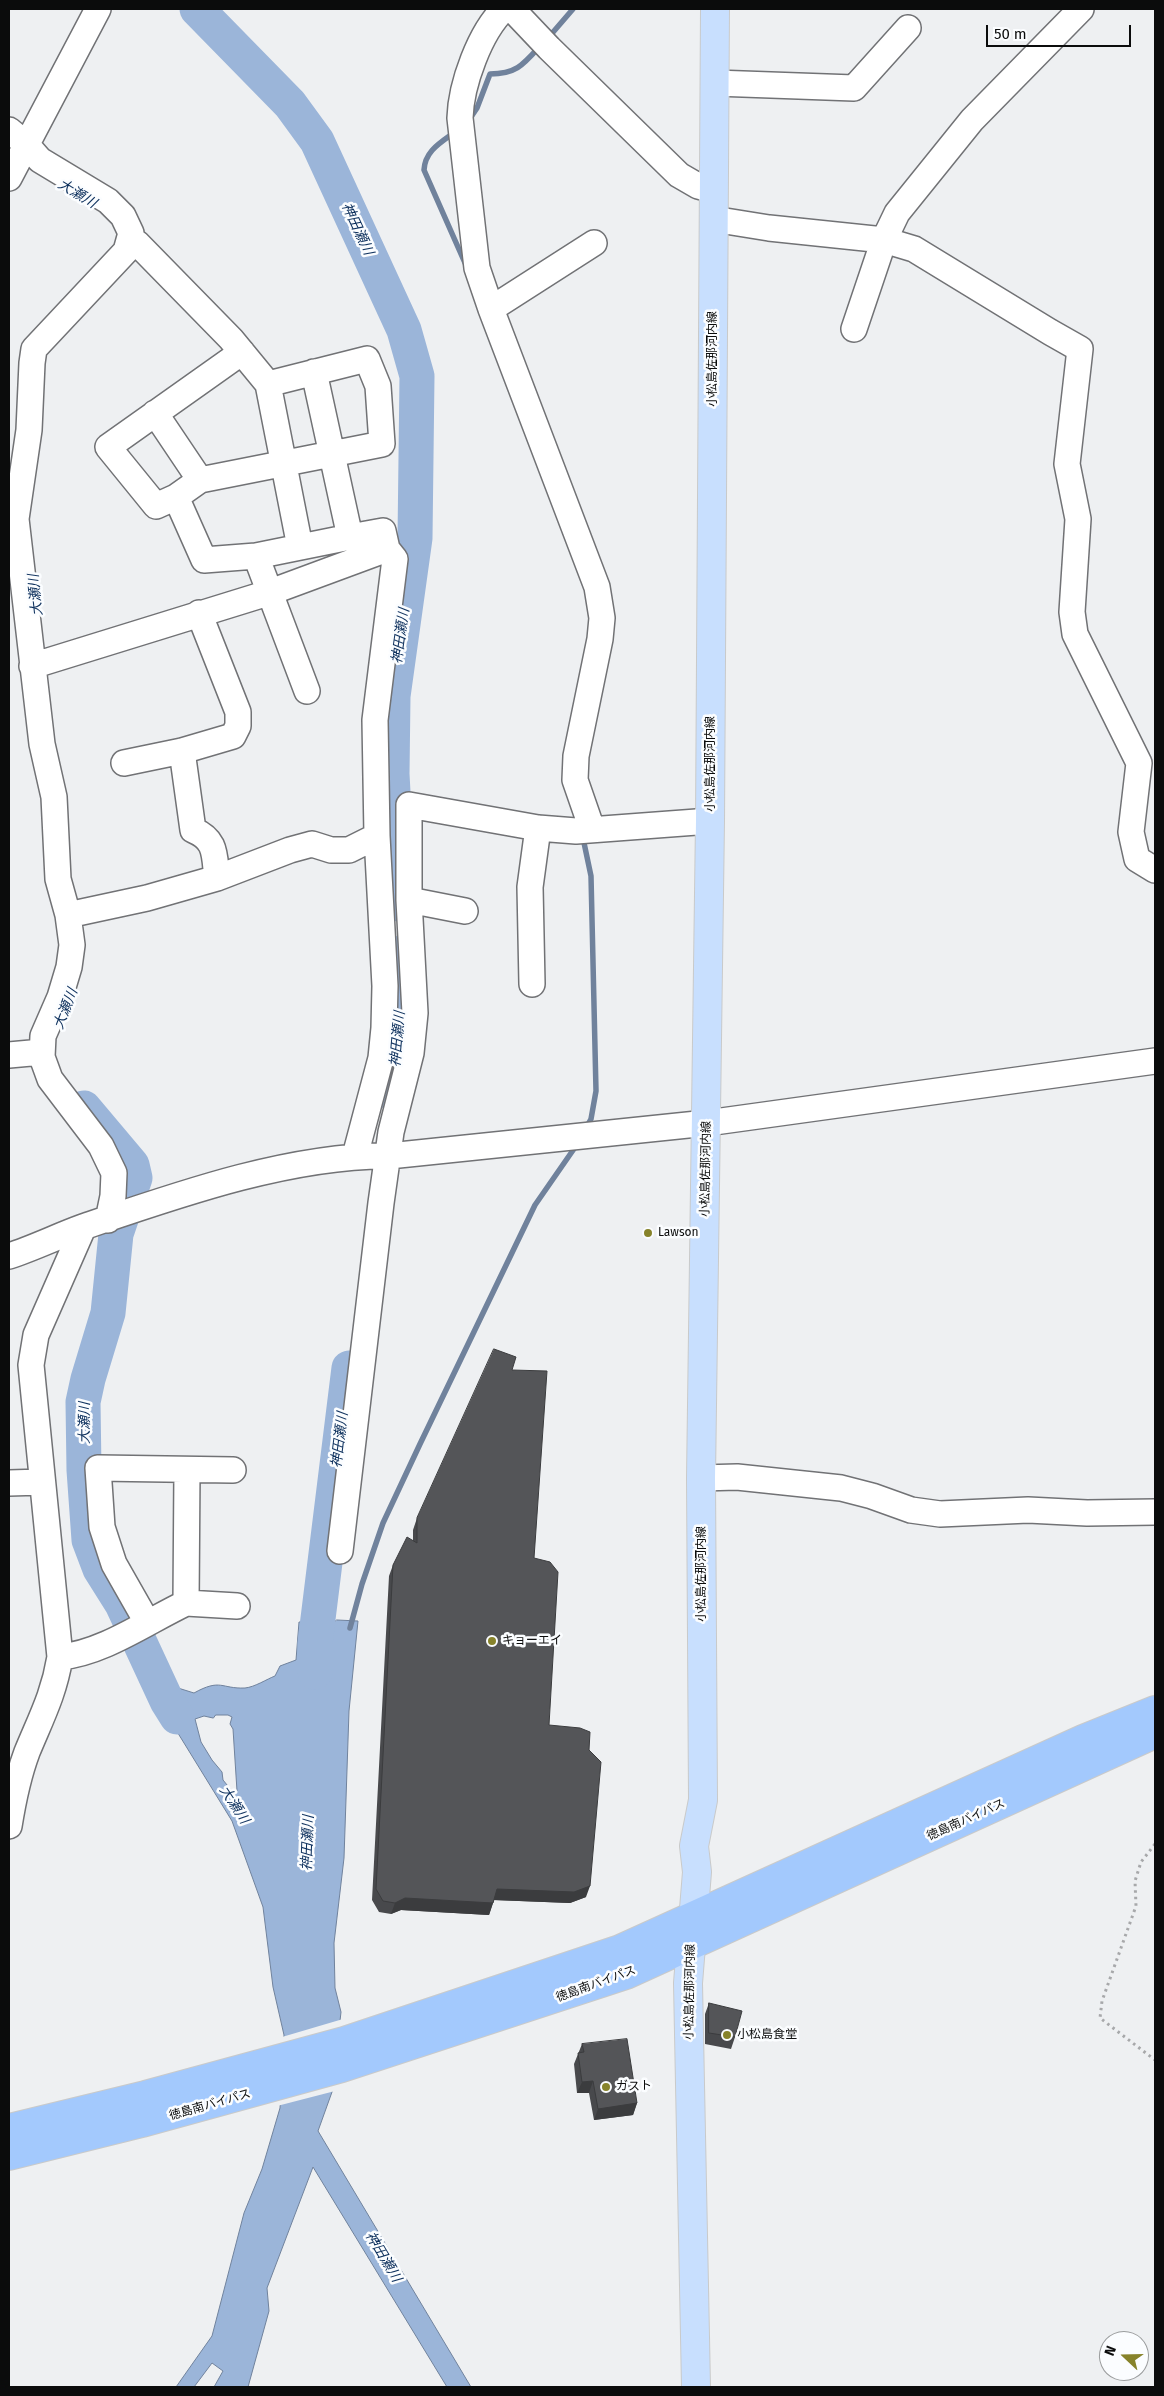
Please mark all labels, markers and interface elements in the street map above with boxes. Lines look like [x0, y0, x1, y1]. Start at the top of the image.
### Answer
scale bar [989, 15, 1134, 47]
text: 50 m [994, 25, 1027, 43]
water label: 大瀬川 [55, 176, 99, 212]
water label: 神田瀬川 [338, 200, 376, 258]
street label: 小松島佐那河内線 [706, 311, 720, 407]
water label: 大瀬川 [25, 573, 47, 617]
water label: 神田瀬川 [389, 607, 413, 665]
street label: 小松島佐那河内線 [704, 716, 718, 812]
water label: 大瀬川 [51, 986, 81, 1032]
water label: 神田瀬川 [387, 1010, 409, 1068]
street label: 小松島佐那河内線 [698, 1121, 714, 1217]
place label: Lawson [658, 1226, 699, 1240]
marker: Lawson [642, 1227, 654, 1239]
water label: 大瀬川 [77, 1402, 93, 1444]
water label: 神田瀬川 [328, 1411, 352, 1469]
street label: 小松島佐那河内線 [695, 1526, 709, 1622]
place label: キョーエイ [502, 1634, 562, 1648]
marker: キョーエイ [486, 1635, 498, 1647]
water label: 大瀬川 [216, 1783, 252, 1827]
street label: 徳島南バイパス [925, 1796, 1007, 1844]
water label: 神田瀬川 [299, 1815, 317, 1871]
street label: 小松島佐那河内線 [682, 1944, 698, 2040]
street label: 徳島南バイパス [554, 1963, 638, 2005]
place label: 小松島食堂 [737, 2028, 797, 2042]
marker: 小松島食堂 [721, 2029, 733, 2041]
place label: ガスト [616, 2080, 652, 2094]
marker: ガスト [600, 2081, 612, 2093]
street label: 徳島南バイパス [168, 2087, 252, 2123]
water label: 神田瀬川 [361, 2229, 405, 2285]
north arrow [1099, 2331, 1149, 2381]
text: N [1101, 2343, 1120, 2358]

